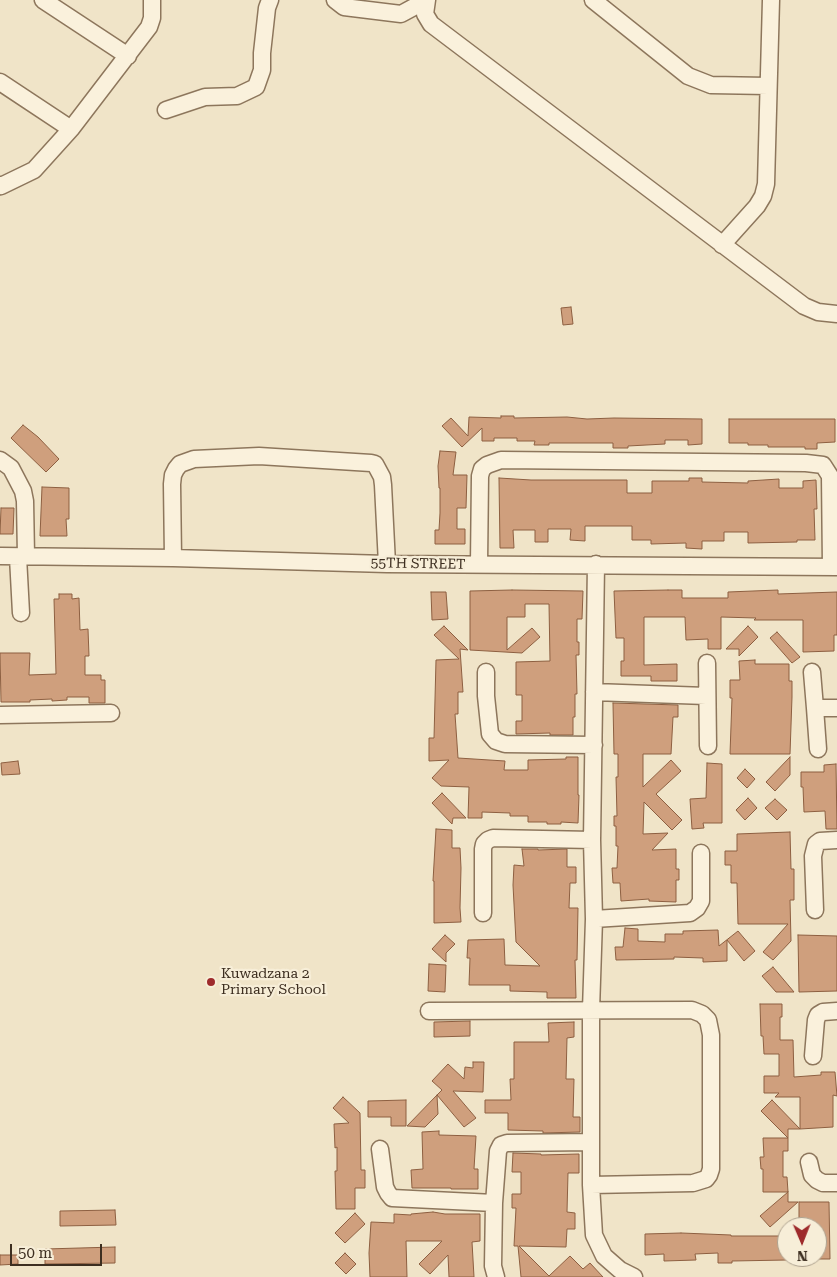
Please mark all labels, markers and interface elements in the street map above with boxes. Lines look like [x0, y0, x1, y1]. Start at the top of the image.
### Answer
street label: 55TH STREET [370, 555, 466, 573]
place label: Kuwadzana 2 Primary School [221, 966, 326, 999]
marker: Kuwadzana 2 Primary School [205, 976, 217, 988]
north arrow [777, 1217, 827, 1267]
scale bar [12, 1234, 105, 1266]
text: 50 m [18, 1244, 52, 1262]
text: N [797, 1248, 808, 1264]

